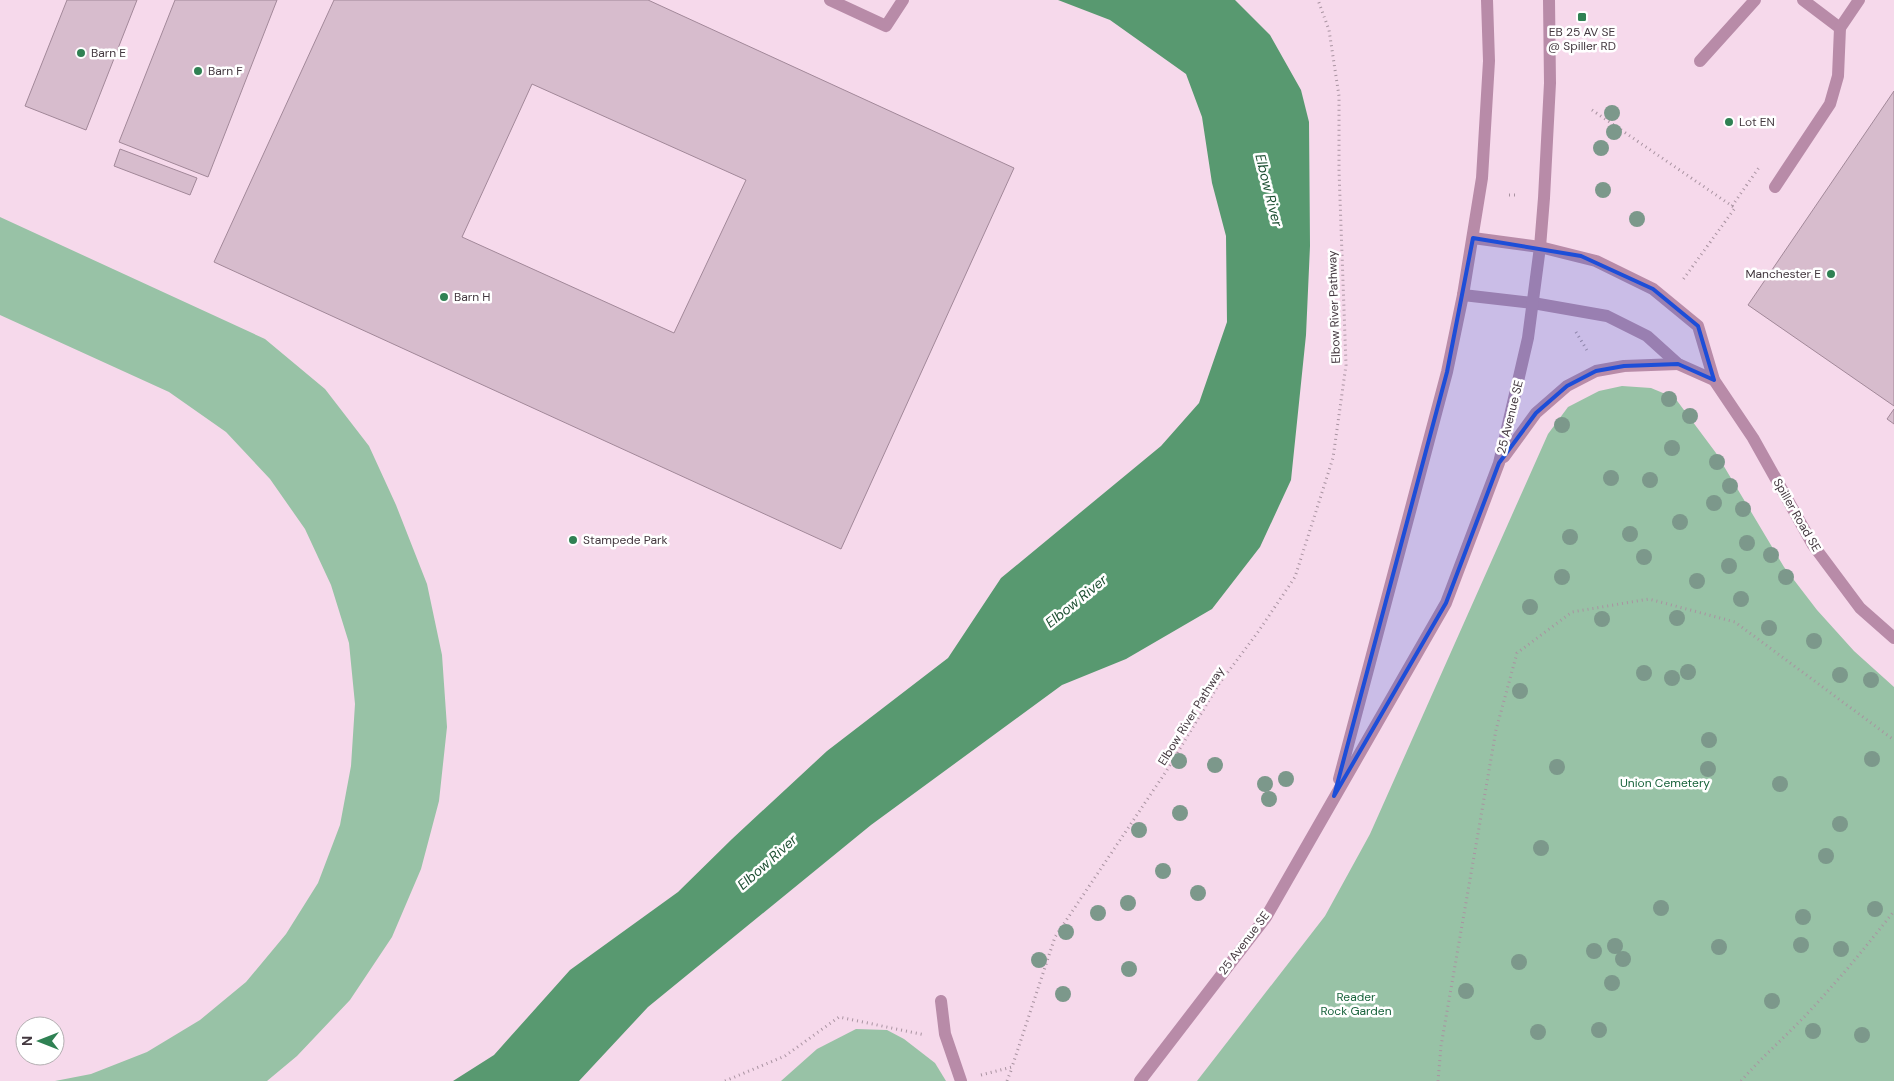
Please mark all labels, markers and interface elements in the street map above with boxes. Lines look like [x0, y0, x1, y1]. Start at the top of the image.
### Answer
marker: EB 25 AV SE @ Spiller RD [1576, 11, 1588, 23]
place label: EB 25 AV SE @ Spiller RD [1548, 24, 1616, 54]
place label: Barn E [91, 45, 126, 61]
marker: Barn E [75, 47, 87, 59]
place label: Barn F [208, 63, 243, 79]
marker: Barn F [192, 65, 204, 77]
place label: Lot EN [1739, 114, 1775, 130]
marker: Lot EN [1723, 116, 1735, 128]
water label: Elbow River [1251, 152, 1287, 229]
street label: Elbow River Pathway [1324, 250, 1344, 364]
place label: Manchester E [1745, 266, 1821, 282]
marker: Manchester E [1825, 268, 1837, 280]
place label: Barn H [454, 289, 490, 305]
marker: Barn H [438, 291, 450, 303]
street label: 25 Avenue SE [1493, 378, 1527, 455]
street label: Spiller Road SE [1770, 475, 1825, 555]
place label: Stampede Park [583, 532, 667, 548]
marker: Stampede Park [567, 534, 579, 546]
water label: Elbow River [1041, 570, 1111, 631]
street label: Elbow River Pathway [1154, 663, 1228, 768]
park label: Union Cemetery [1620, 775, 1710, 791]
water label: Elbow River [733, 830, 801, 894]
street label: 25 Avenue SE [1215, 908, 1273, 978]
park label: Reader Rock Garden [1320, 989, 1392, 1019]
north arrow [15, 1016, 65, 1066]
text: N [18, 1036, 36, 1046]

